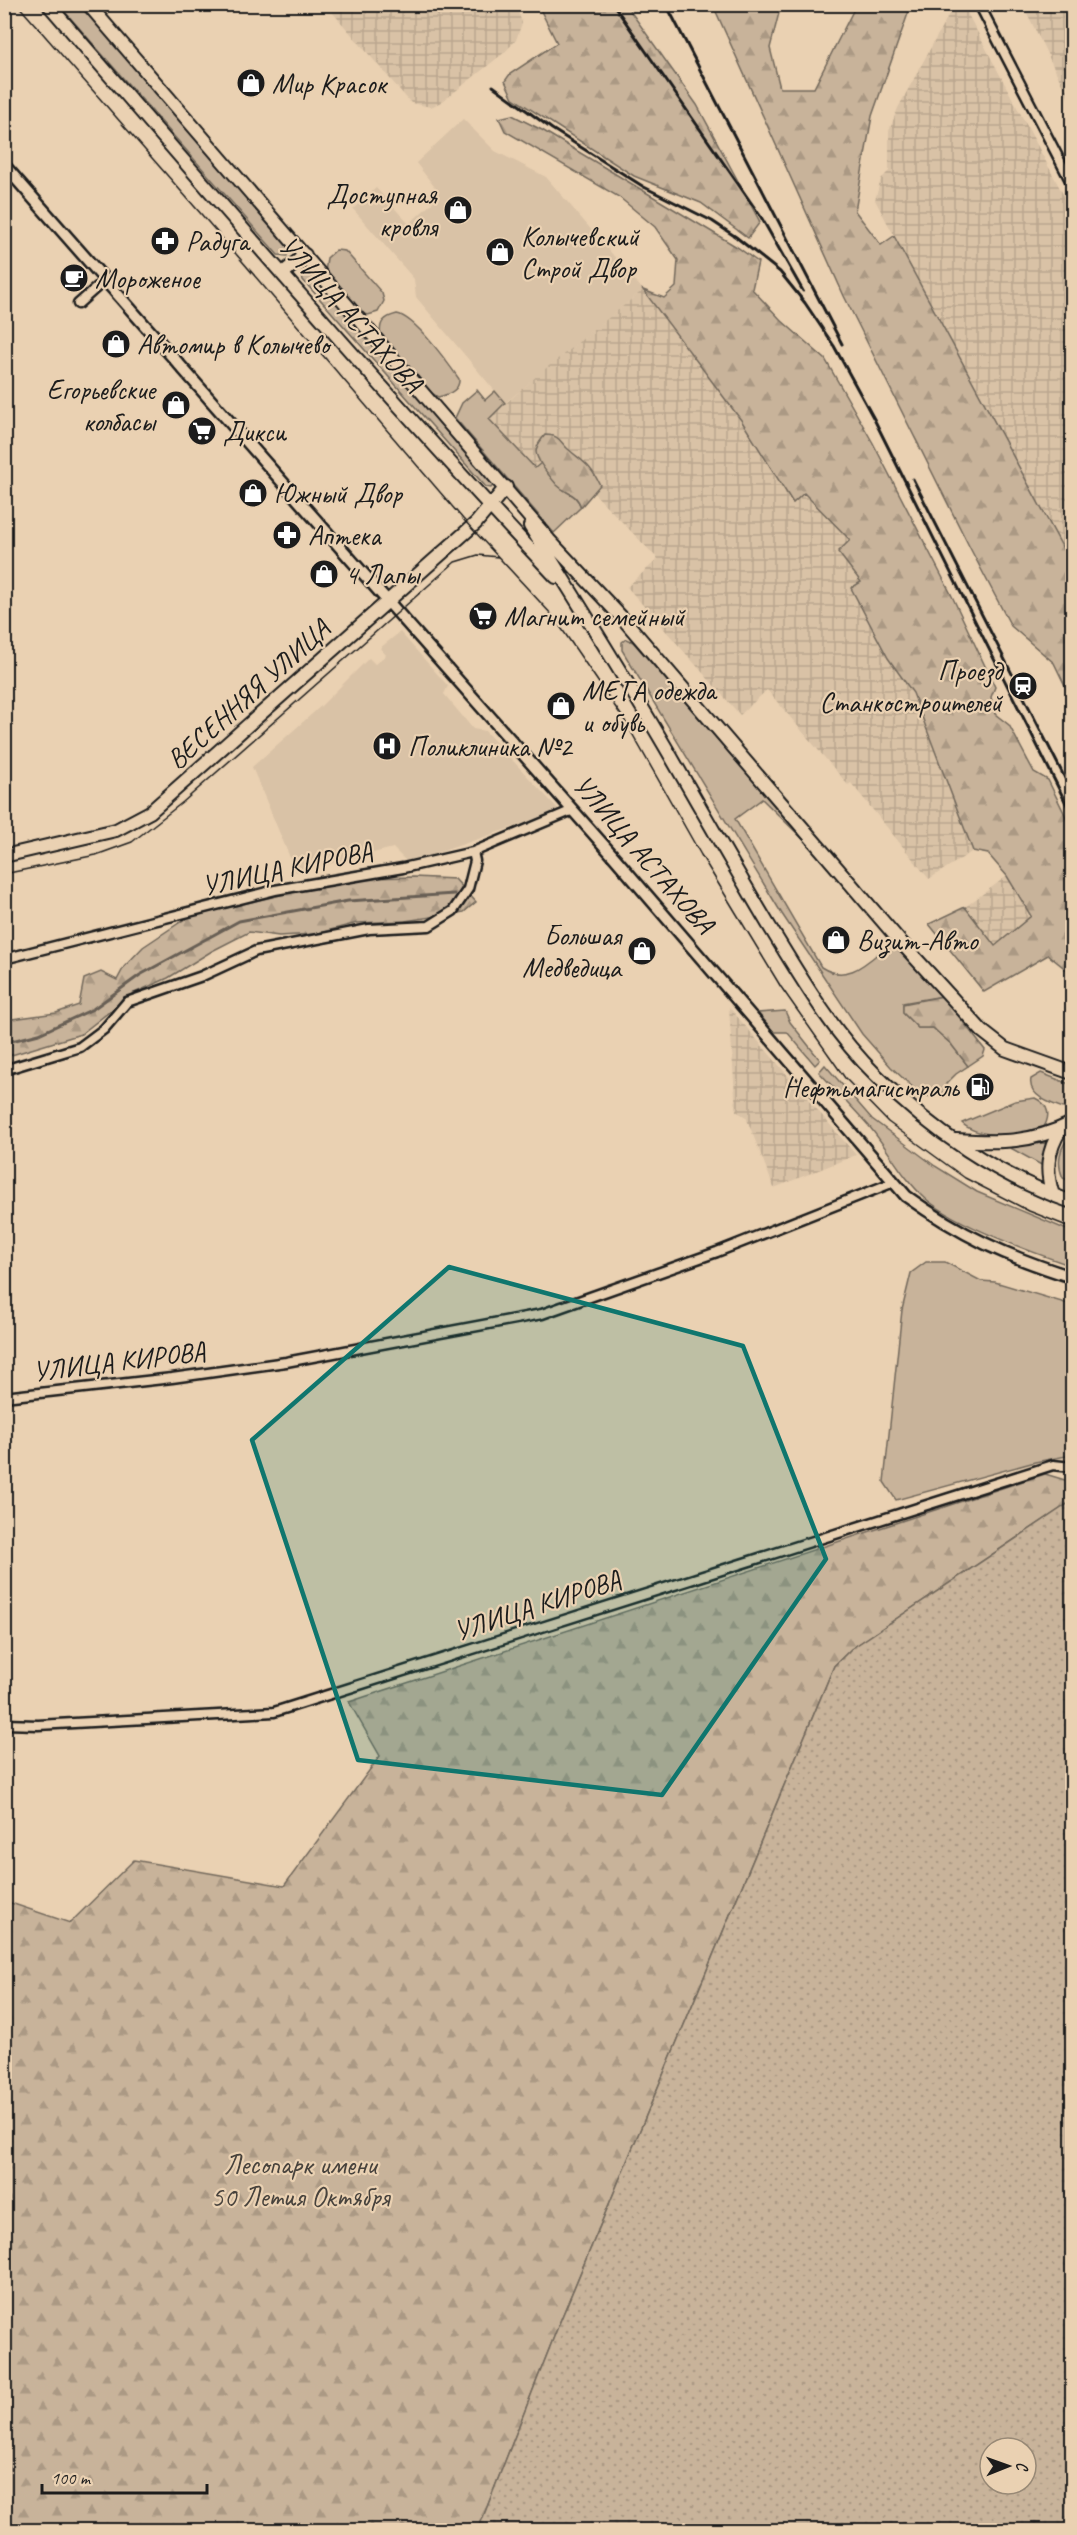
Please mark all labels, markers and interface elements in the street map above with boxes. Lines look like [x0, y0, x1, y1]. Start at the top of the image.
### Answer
place label: Мир Красок [272, 66, 389, 101]
shop icon: Мир Красок [235, 67, 267, 99]
place label: Доступная кровля [327, 177, 439, 244]
shop icon: Доступная кровля [442, 194, 474, 226]
place label: Колычевский Строй Двор [521, 219, 640, 286]
place label: Радуга [186, 224, 251, 259]
pharmacy icon: Радуга [149, 225, 181, 257]
street label: УЛИЦА АСТАХОВА [272, 228, 432, 401]
shop icon: Колычевский Строй Двор [484, 236, 516, 268]
place label: Мороженое [95, 261, 201, 296]
cafe icon: Мороженое [58, 262, 90, 294]
place label: Автомир в Колычево [137, 327, 332, 362]
shop icon: Автомир в Колычево [100, 328, 132, 360]
place label: Егорьевские колбасы [47, 372, 157, 439]
shop icon: Егорьевские колбасы [160, 389, 192, 421]
place label: Дикси [223, 414, 287, 449]
supermarket icon: Дикси [186, 415, 218, 447]
place label: Южный Двор [274, 476, 403, 511]
shop icon: Южный Двор [237, 477, 269, 509]
place label: Аптека [308, 518, 382, 553]
pharmacy icon: Аптека [271, 519, 303, 551]
place label: 4 Лапы [345, 557, 421, 592]
shop icon: 4 Лапы [308, 558, 340, 590]
place label: Магнит семейный [504, 599, 686, 634]
supermarket icon: Магнит семейный [467, 600, 499, 632]
street label: ВЕСЕННЯЯ УЛИЦА [159, 610, 338, 776]
place label: Проезд Станкостроителей [819, 653, 1005, 720]
station icon: Проезд Станкостроителей [1007, 670, 1039, 702]
place label: МЕГА одежда и обувь [582, 673, 718, 740]
shop icon: МЕГА одежда и обувь [545, 690, 577, 722]
place label: Поликлиника №2 [408, 729, 574, 764]
hospital icon: Поликлиника №2 [371, 730, 403, 762]
street label: УЛИЦА АСТАХОВА [566, 768, 724, 942]
street label: УЛИЦА КИРОВА [199, 833, 376, 903]
place label: Большая Медведица [522, 918, 623, 985]
place label: Визит-Авто [857, 923, 980, 959]
shop icon: Визит-Авто [820, 924, 852, 956]
shop icon: Большая Медведица [626, 935, 658, 967]
place label: Нефтьмагистраль [783, 1070, 961, 1105]
fuel station icon: Нефтьмагистраль [964, 1071, 996, 1103]
street label: УЛИЦА КИРОВА [31, 1333, 208, 1389]
street label: УЛИЦА КИРОВА [449, 1561, 626, 1648]
park label: Лесопарк имени 50 Летия Октября [211, 2147, 391, 2214]
north arrow [978, 2436, 1038, 2496]
scale bar [42, 2457, 207, 2495]
text: С [1012, 2462, 1032, 2472]
text: 100 m [51, 2467, 92, 2489]

